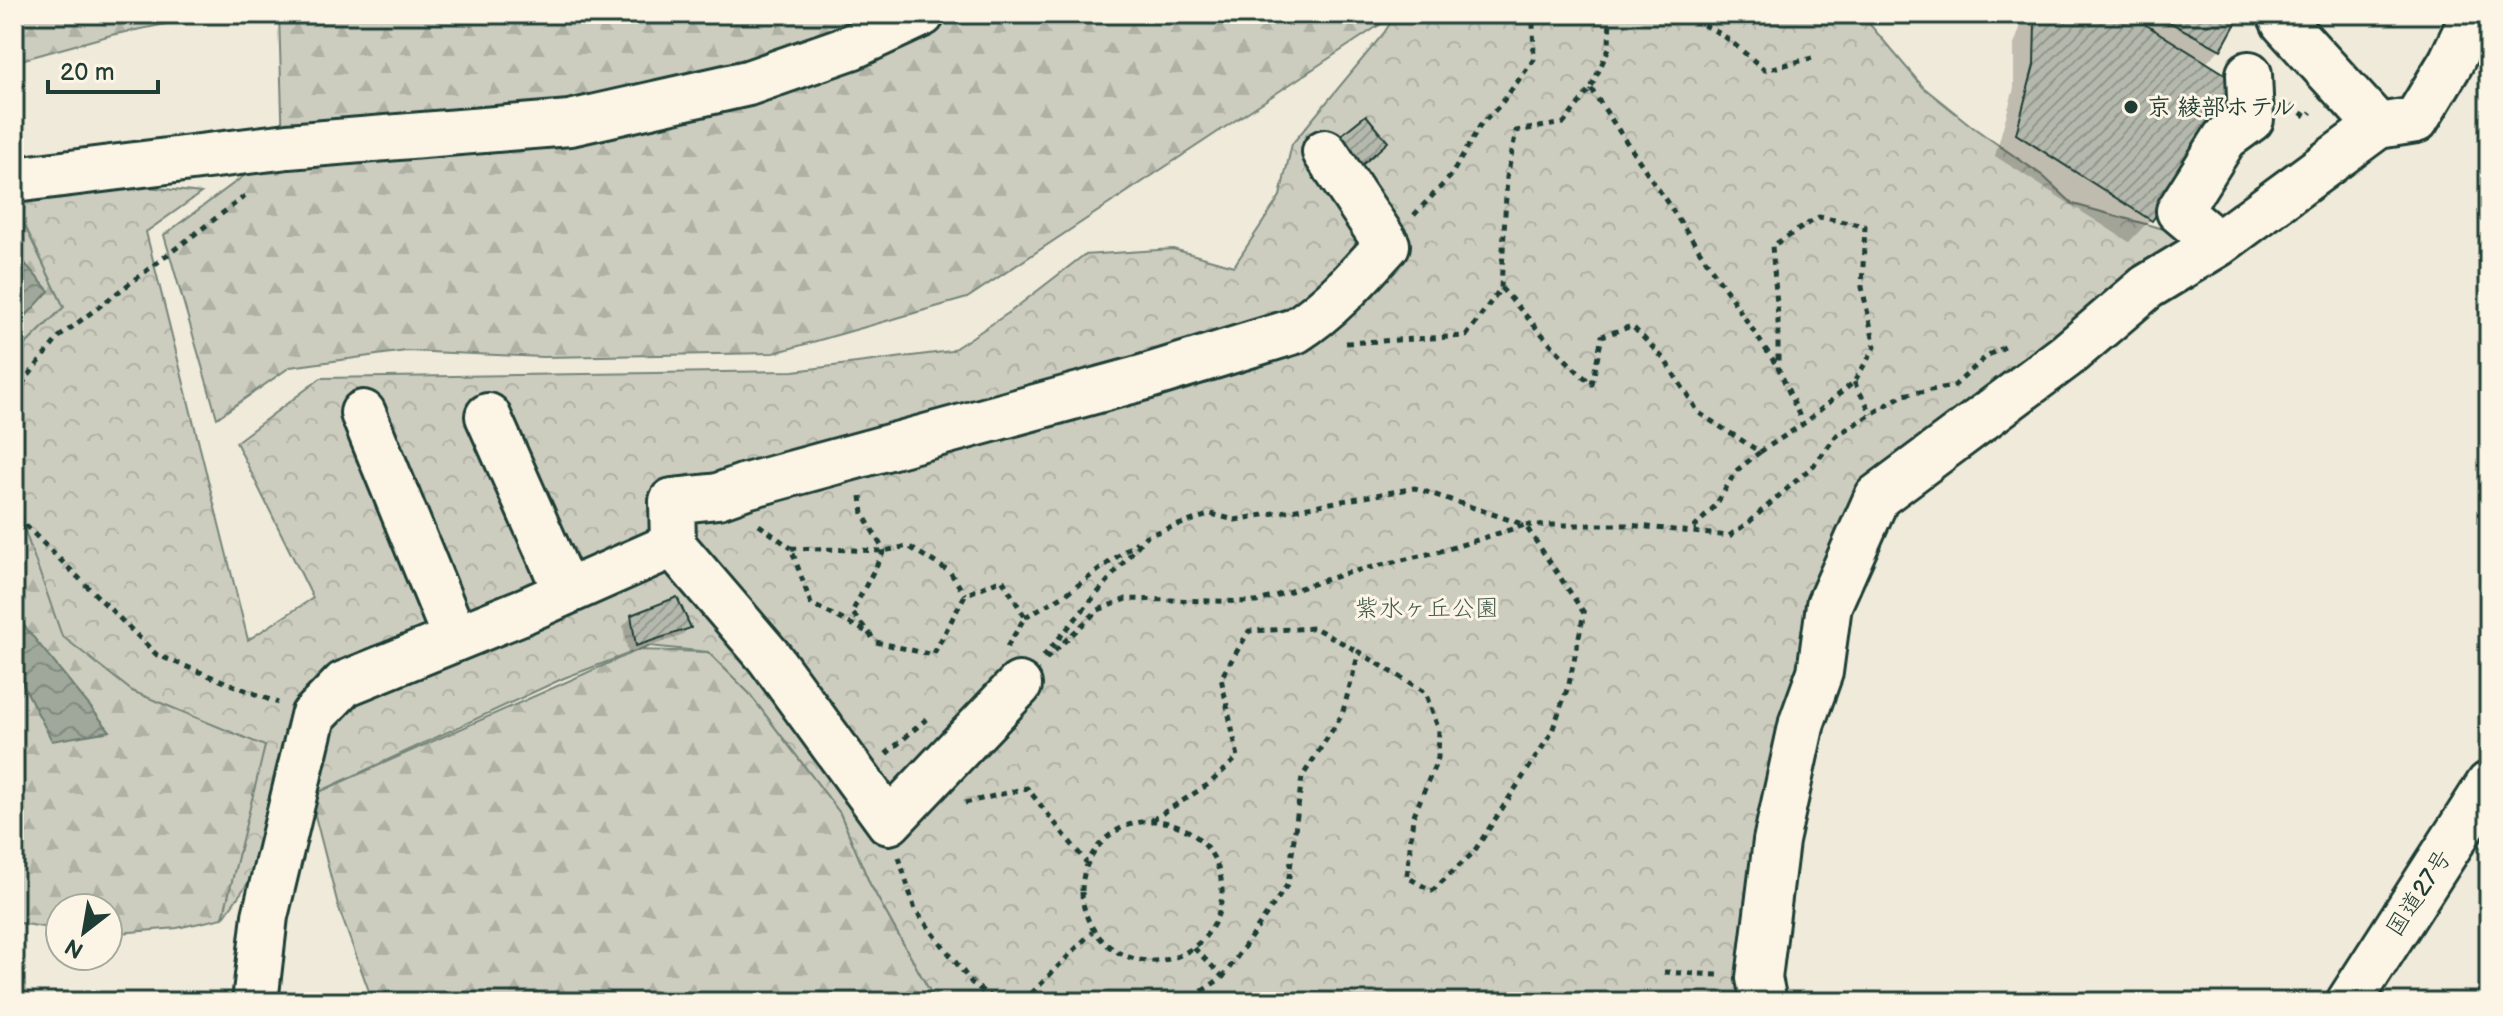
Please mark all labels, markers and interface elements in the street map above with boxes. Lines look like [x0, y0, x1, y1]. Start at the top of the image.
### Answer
scale bar [48, 44, 158, 94]
text: 20 m [60, 58, 115, 87]
place label: 京 綾部ホテル [2147, 93, 2296, 122]
marker: 京 綾部ホテル [2122, 98, 2140, 116]
park label: 紫水ヶ丘公園 [1355, 594, 1499, 623]
street label: 国道27号 [2380, 844, 2458, 942]
north arrow [44, 892, 124, 972]
text: N [60, 932, 89, 964]

